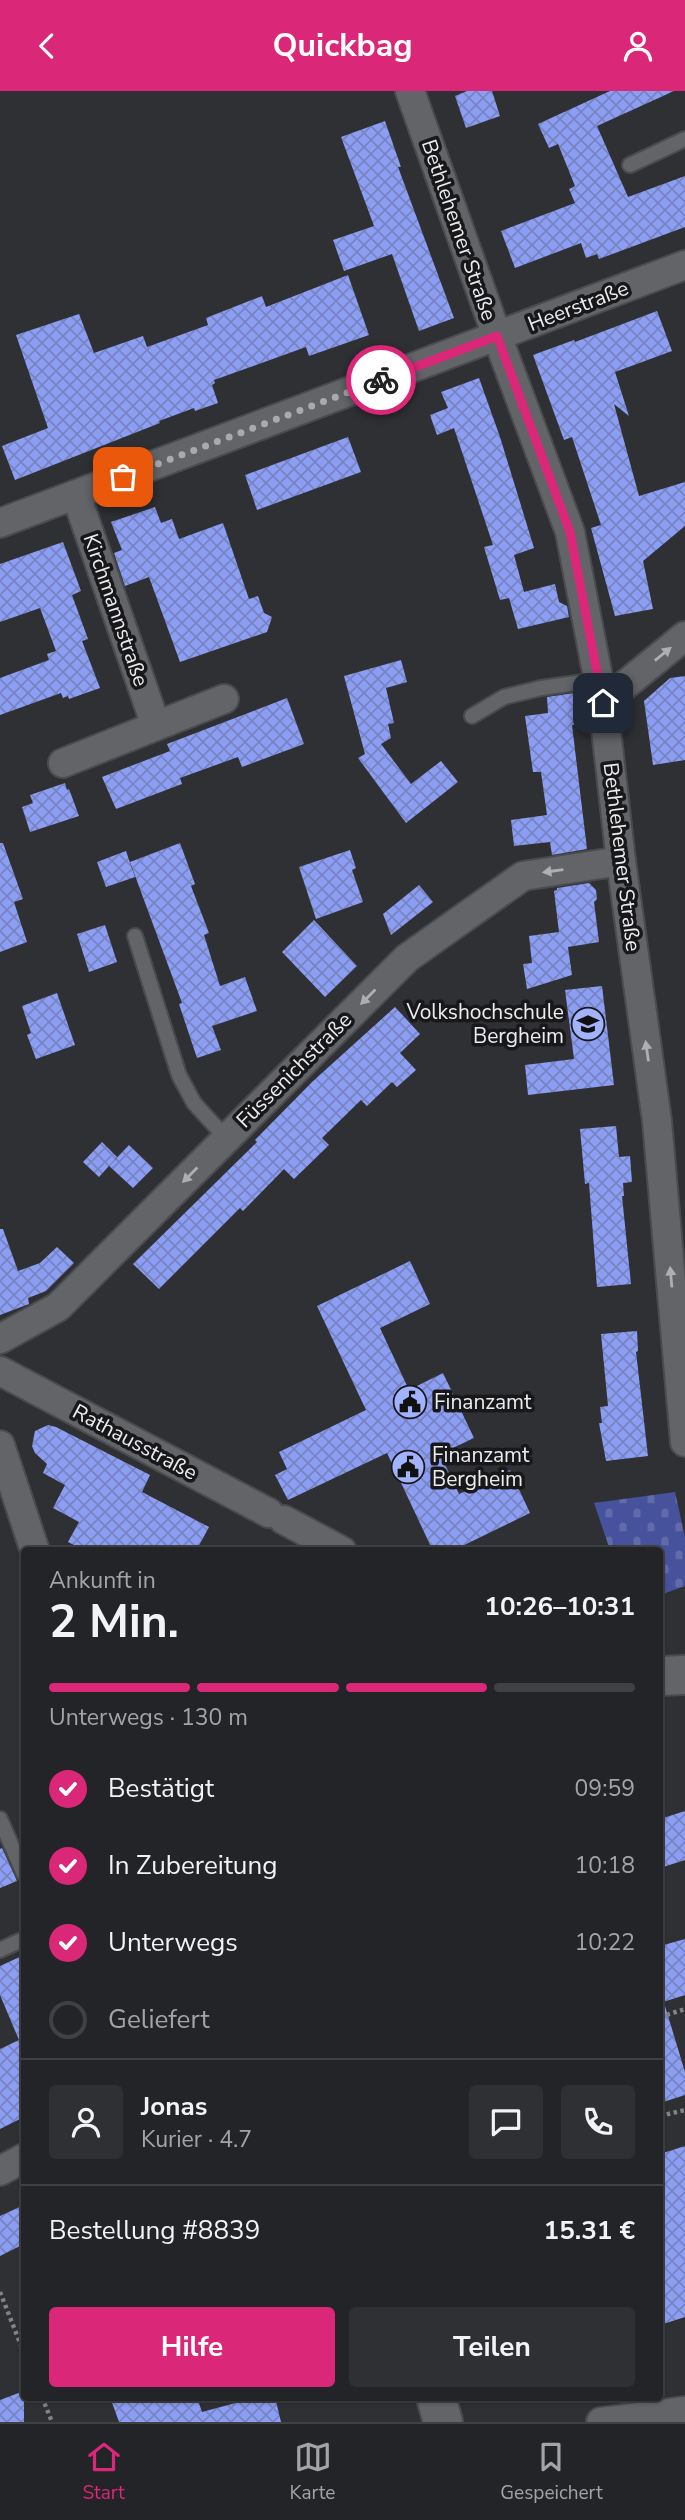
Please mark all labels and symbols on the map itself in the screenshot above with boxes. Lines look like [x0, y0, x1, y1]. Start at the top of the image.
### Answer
street label: Bethlehemer Straße [415, 136, 503, 324]
street label: Heerstraße [524, 274, 632, 338]
courier [346, 345, 416, 415]
pin [93, 447, 153, 507]
street label: Kirchmannstraße [77, 530, 155, 690]
one-way arrow [653, 647, 671, 662]
pin [573, 673, 633, 733]
street label: Bethlehemer Straße [597, 761, 647, 953]
one-way arrow [542, 866, 564, 877]
one-way arrow [360, 988, 377, 1004]
place label: Volkshochschule Bergheim [405, 998, 564, 1050]
school or university icon: Volkshochschule Bergheim [569, 1005, 607, 1043]
street label: Füssenichstraße [230, 1006, 358, 1134]
one-way arrow [642, 1039, 653, 1061]
one-way arrow [181, 1166, 198, 1183]
one-way arrow [665, 1266, 676, 1288]
public building icon: Finanzamt [391, 1383, 429, 1421]
place label: Finanzamt [434, 1388, 532, 1416]
street label: Rathausstraße [68, 1397, 202, 1487]
place label: Finanzamt Bergheim [432, 1441, 530, 1493]
public building icon: Finanzamt Bergheim [389, 1448, 427, 1486]

